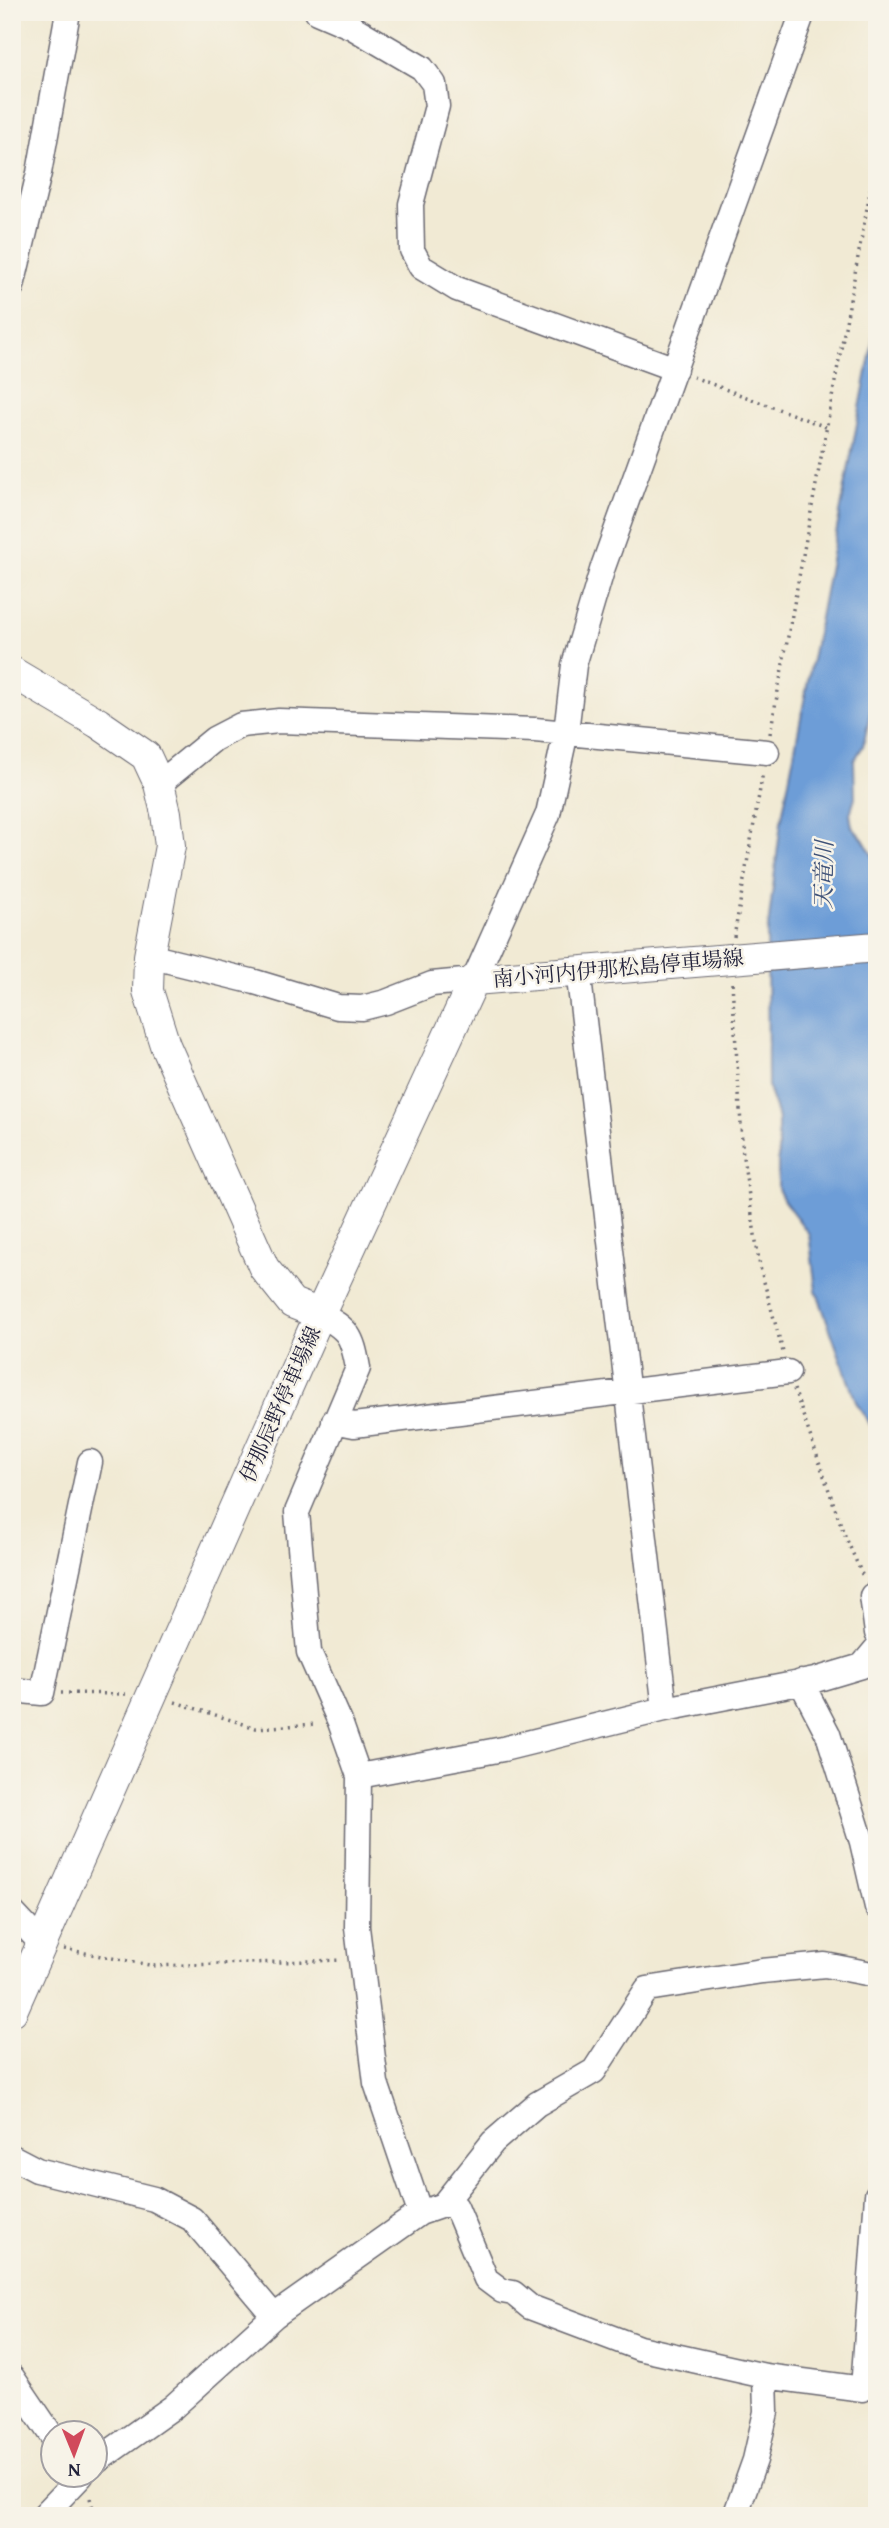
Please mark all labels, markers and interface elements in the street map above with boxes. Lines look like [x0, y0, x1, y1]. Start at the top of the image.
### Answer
water label: 天竜川 [806, 837, 840, 910]
street label: 南小河内伊那松島停車場線 [491, 942, 745, 994]
street label: 伊那辰野停車場線 [232, 1321, 328, 1487]
north arrow [38, 2420, 108, 2490]
text: N [67, 2457, 81, 2485]

